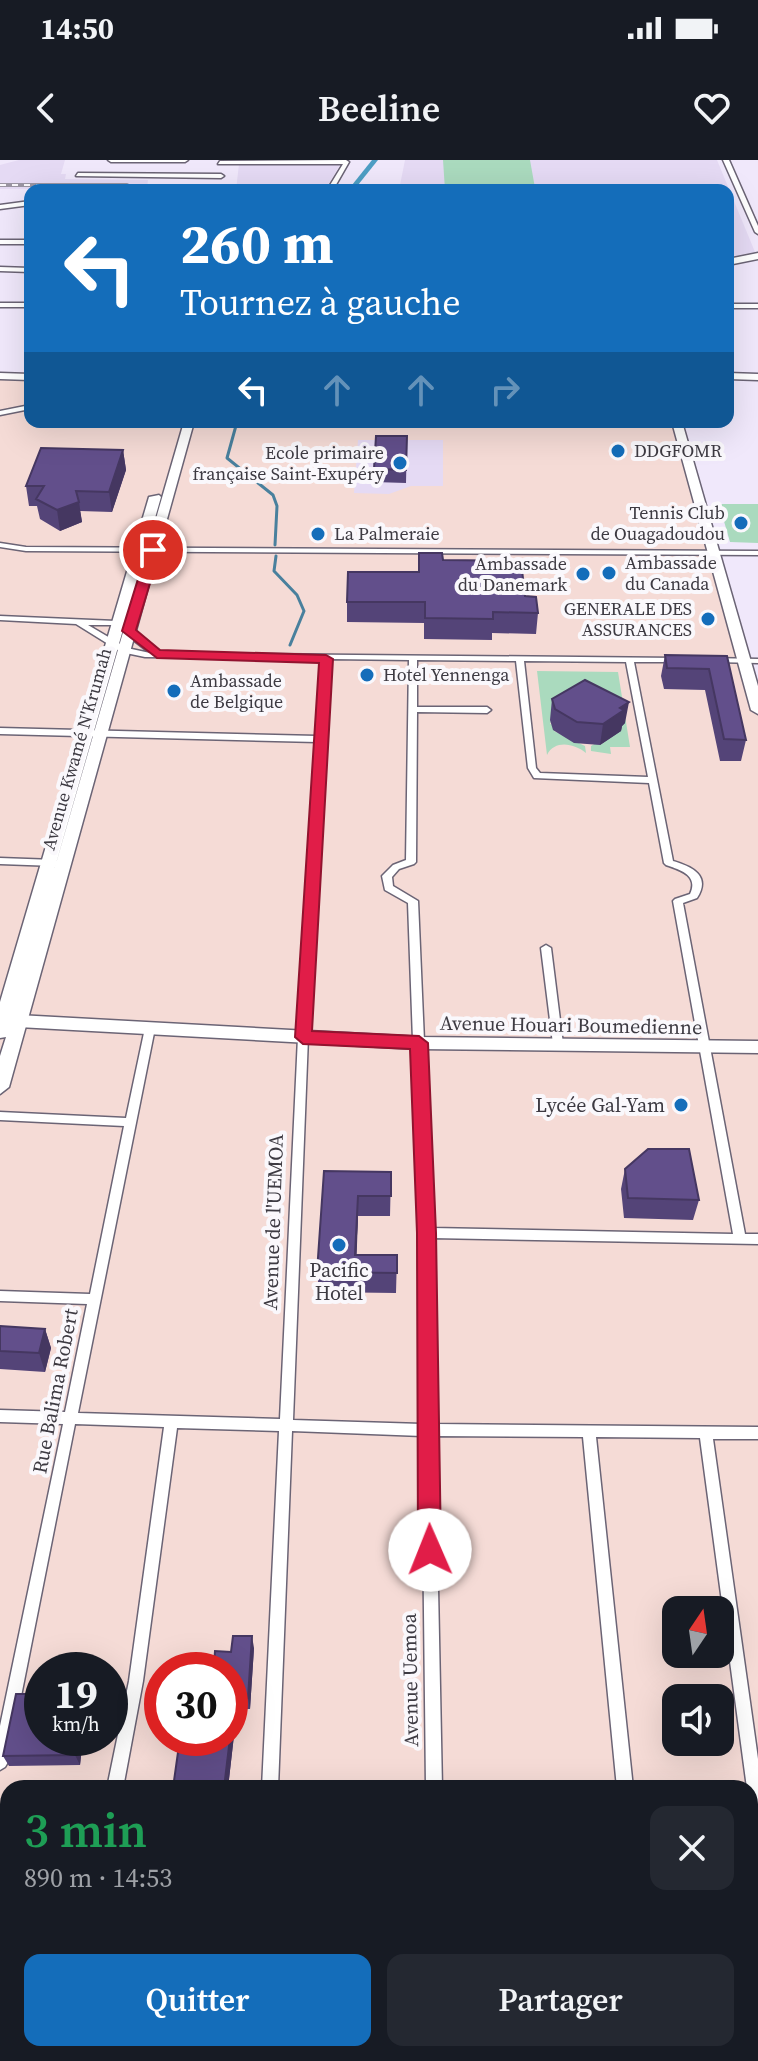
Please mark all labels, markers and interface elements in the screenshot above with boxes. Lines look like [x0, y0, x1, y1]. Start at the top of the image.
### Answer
text: 14:50 [40, 8, 114, 49]
text: Beeline [318, 84, 440, 133]
icon: back [24, 86, 68, 130]
icon: heart [690, 86, 734, 130]
text: 260 m [180, 205, 334, 282]
icon: left [48, 216, 152, 320]
text: Tournez à gauche [180, 278, 461, 327]
icon: left [231, 368, 275, 412]
icon: ahead [315, 368, 359, 412]
icon: ahead [399, 368, 443, 412]
icon: right [483, 368, 527, 412]
place label: DDGFOMR [634, 438, 722, 463]
place label: Ecole primaire française Saint-Exupéry [192, 440, 385, 486]
marker: DDGFOMR [609, 442, 627, 460]
marker: Ecole primaire française Saint-Exupéry [391, 454, 409, 472]
place label: Tennis Club de Ouagadoudou [590, 500, 725, 546]
marker: Tennis Club de Ouagadoudou [732, 514, 750, 532]
pin [119, 516, 187, 584]
place label: La Palmeraie [334, 521, 440, 546]
marker: La Palmeraie [309, 525, 327, 543]
icon: arrive [131, 528, 175, 572]
place label: Ambassade du Canada [625, 550, 717, 596]
place label: Ambassade du Danemark [458, 551, 567, 597]
marker: Ambassade du Canada [600, 564, 618, 582]
marker: Ambassade du Danemark [574, 565, 592, 583]
place label: GENERALE DES ASSURANCES [564, 596, 692, 642]
marker: GENERALE DES ASSURANCES [699, 610, 717, 628]
street label: Avenue Kwamé N'Krumah [36, 645, 117, 853]
place label: Hotel Yennenga [383, 662, 510, 687]
marker: Hotel Yennenga [358, 666, 376, 684]
place label: Ambassade de Belgique [190, 668, 283, 714]
marker: Ambassade de Belgique [165, 682, 183, 700]
street label: Avenue Houari Boumedienne [440, 1009, 702, 1041]
place label: Lycée Gal-Yam [535, 1091, 665, 1119]
marker: Lycée Gal-Yam [672, 1096, 690, 1114]
street label: Avenue de l'UEMOA [256, 1133, 290, 1310]
marker: Pacific Hotel [330, 1236, 348, 1254]
place label: Pacific Hotel [309, 1256, 369, 1307]
street label: Rue Balima Robert [25, 1306, 85, 1476]
position arrow [388, 1508, 472, 1592]
north arrow [662, 1596, 734, 1668]
map controls [662, 1596, 734, 1756]
street label: Avenue Uemoa [395, 1612, 425, 1747]
speed limit sign: 30 [144, 1652, 248, 1756]
text: 19 [54, 1667, 98, 1721]
button: sound [662, 1684, 734, 1756]
text: km/h [52, 1710, 100, 1738]
text: 3 min [24, 1797, 147, 1863]
button: close [650, 1806, 734, 1890]
text: 890 m · 14:53 [24, 1860, 172, 1896]
button: Quitter [24, 1954, 371, 2046]
button: Partager [387, 1954, 734, 2046]

